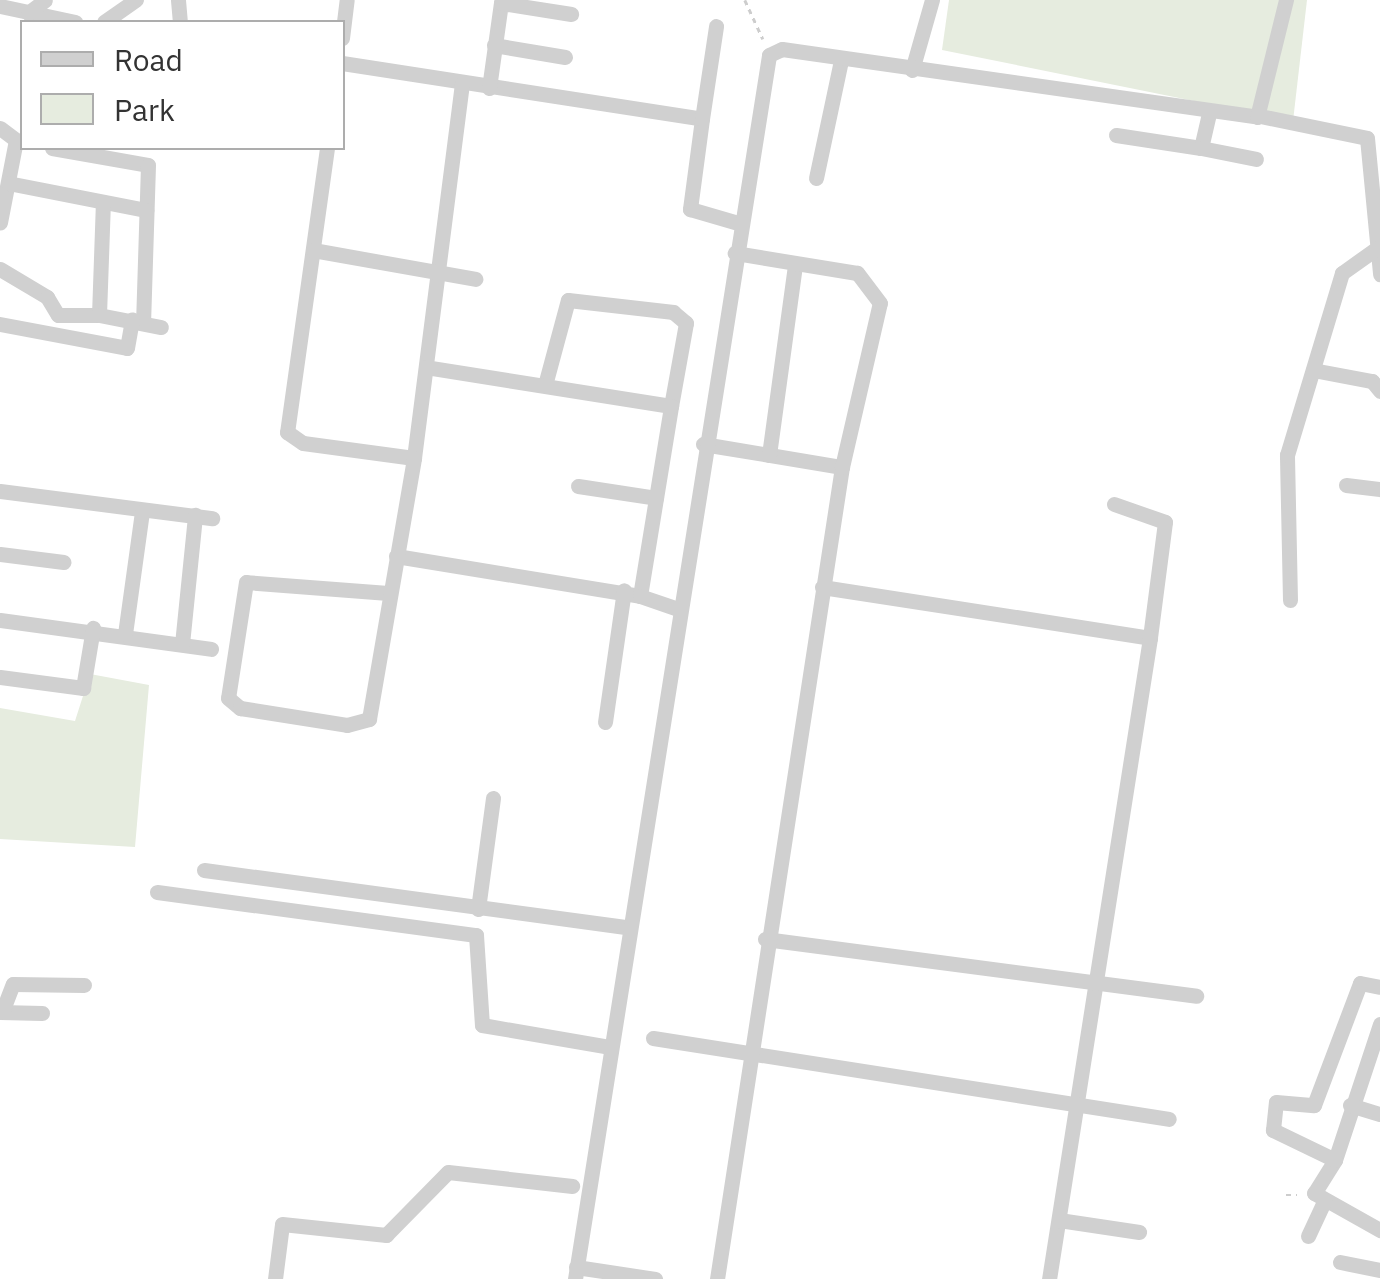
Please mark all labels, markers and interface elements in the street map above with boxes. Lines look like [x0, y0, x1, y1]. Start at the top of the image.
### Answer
legend [20, 20, 345, 150]
text: Road [114, 40, 183, 79]
text: Park [114, 90, 175, 129]

